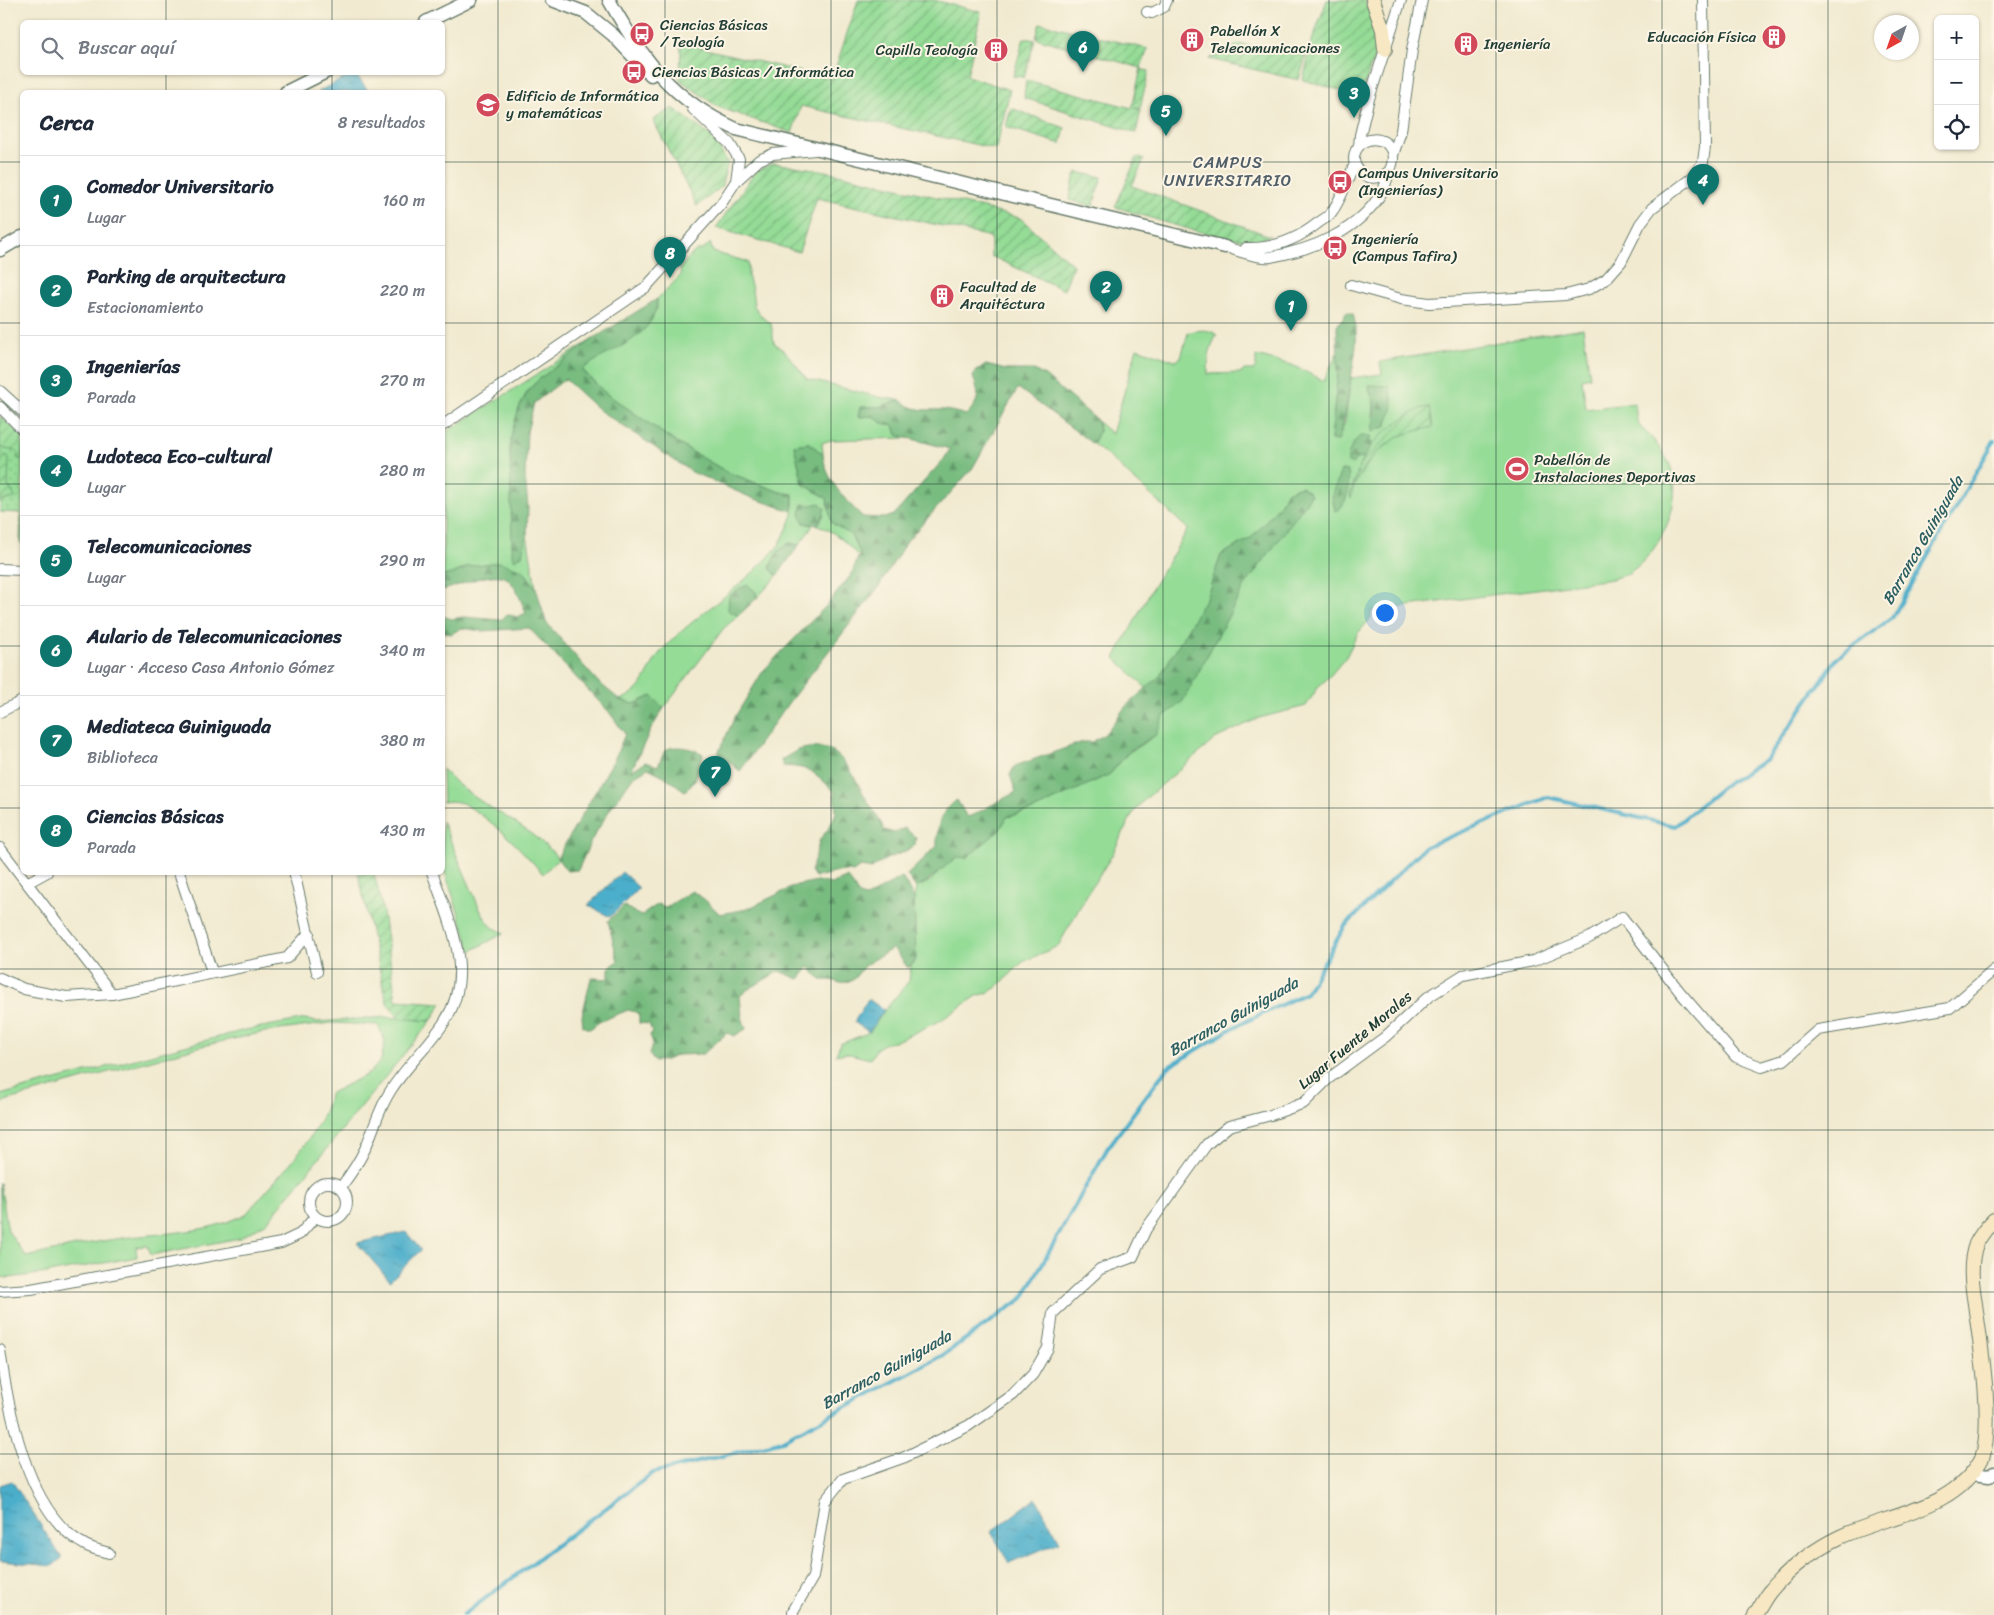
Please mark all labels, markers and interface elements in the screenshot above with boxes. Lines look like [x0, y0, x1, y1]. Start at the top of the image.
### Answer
place label: Ciencias Básicas / Teología [660, 12, 769, 55]
north arrow [1874, 15, 1919, 60]
map controls [1934, 15, 1979, 150]
button: + [1934, 15, 1979, 60]
place label: Pabellón X Telecomunicaciones [1210, 18, 1340, 61]
search box [20, 20, 445, 75]
bus stop icon: Ciencias Básicas / Teología [629, 21, 655, 47]
place label: Educación Física [1647, 24, 1756, 50]
building icon: Educación Física [1761, 24, 1787, 50]
building icon: Pabellón X Telecomunicaciones [1179, 27, 1205, 53]
text: Buscar aquí [78, 31, 175, 64]
pin: 6 [1067, 31, 1099, 72]
building icon: Ingeniería [1453, 31, 1479, 57]
place label: Ingeniería [1483, 31, 1551, 57]
icon: search [38, 34, 66, 62]
place label: Capilla Teología [876, 37, 978, 63]
building icon: Capilla Teología [983, 37, 1009, 63]
bus stop icon: Ciencias Básicas / Informática [621, 59, 647, 85]
place label: Ciencias Básicas / Informática [652, 59, 854, 85]
button: − [1934, 60, 1979, 105]
pin: 3 [1338, 77, 1370, 118]
place label: Edificio de Informática y matemáticas [506, 83, 659, 126]
school or university icon: Edificio de Informática y matemáticas [475, 92, 501, 118]
pin: 5 [1150, 95, 1182, 136]
text: Cerca [40, 104, 94, 142]
button: locate [1934, 105, 1979, 150]
text: 8 resultados [338, 108, 425, 137]
district label: CAMPUS UNIVERSITARIO [1164, 148, 1292, 195]
place label: Campus Universitario (Ingenierías) [1358, 160, 1499, 203]
pin: 4 [1687, 164, 1719, 205]
bus stop icon: Campus Universitario (Ingenierías) [1327, 169, 1353, 195]
text: Comedor Universitario [87, 170, 274, 203]
text: 1 [53, 186, 59, 215]
text: 160 m [382, 186, 425, 215]
text: Lugar [87, 203, 126, 232]
place label: Ingeniería (Campus Tafira) [1351, 226, 1457, 269]
bus stop icon: Ingeniería (Campus Tafira) [1322, 235, 1348, 261]
pin: 8 [654, 237, 686, 278]
text: Parking de arquitectura [87, 260, 286, 293]
pin: 2 [1090, 271, 1122, 312]
place label: Facultad de Arquitéctura [959, 274, 1045, 317]
text: 2 [51, 276, 61, 305]
text: 220 m [380, 276, 425, 305]
building icon: Facultad de Arquitéctura [929, 283, 955, 309]
pin: 1 [1275, 290, 1307, 331]
text: Estacionamiento [87, 293, 203, 322]
text: Ingenierías [87, 350, 180, 383]
text: 3 [52, 366, 60, 395]
text: 270 m [380, 366, 425, 395]
text: Parada [87, 383, 136, 412]
text: Ludoteca Eco-cultural [87, 440, 272, 473]
place label: Pabellón de Instalaciones Deportivas [1533, 447, 1696, 490]
text: 4 [51, 456, 61, 485]
text: 280 m [380, 456, 425, 485]
sports icon: Pabellón de Instalaciones Deportivas [1504, 456, 1530, 482]
water label: Barranco Guiniguada [1874, 468, 1972, 610]
text: Lugar [87, 473, 126, 502]
text: Telecomunicaciones [87, 530, 251, 563]
text: 5 [51, 546, 61, 575]
text: 290 m [379, 546, 425, 575]
text: Lugar [87, 563, 126, 592]
your location [1372, 600, 1398, 626]
text: Aulario de Telecomunicaciones [87, 620, 342, 653]
text: 6 [51, 636, 61, 665]
text: 340 m [380, 636, 425, 665]
text: Lugar · Acceso Casa Antonio Gómez [87, 653, 335, 682]
text: Mediateca Guiniguada [87, 710, 271, 743]
text: 7 [51, 726, 61, 755]
text: 380 m [380, 726, 425, 755]
text: Biblioteca [87, 743, 158, 772]
pin: 7 [699, 756, 731, 797]
text: Ciencias Básicas [87, 800, 223, 833]
text: 8 [51, 816, 61, 845]
text: 430 m [380, 816, 425, 845]
text: Parada [87, 833, 136, 862]
water label: Barranco Guiniguada [1163, 968, 1305, 1064]
street label: Lugar Fuente Morales [1292, 984, 1418, 1096]
water label: Barranco Guiniguada [816, 1321, 958, 1417]

